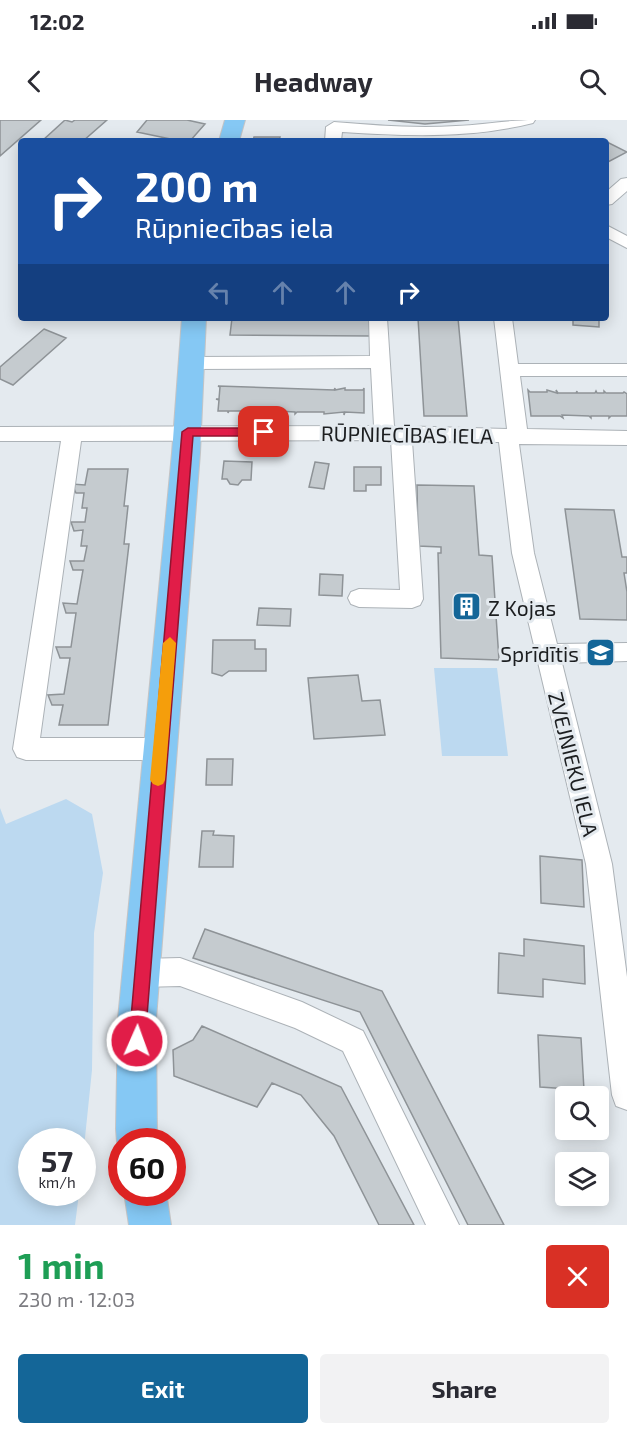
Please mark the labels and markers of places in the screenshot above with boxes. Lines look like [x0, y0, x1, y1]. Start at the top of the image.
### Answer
pin [238, 406, 289, 457]
building icon: Z Kojas [451, 591, 483, 623]
place label: Z Kojas [488, 595, 556, 621]
school or university icon: Sprīdītis [584, 637, 616, 669]
place label: Sprīdītis [500, 641, 579, 666]

